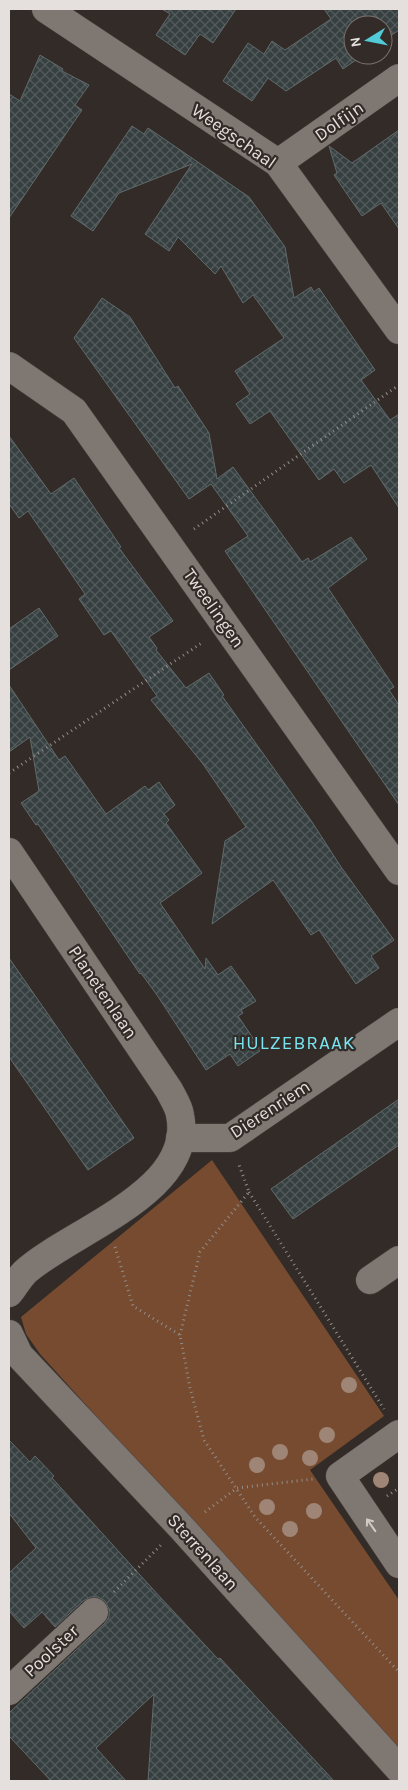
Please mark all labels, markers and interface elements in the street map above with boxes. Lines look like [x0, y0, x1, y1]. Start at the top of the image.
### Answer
north arrow [343, 15, 393, 65]
text: N [346, 36, 365, 49]
street label: Dolfijn [310, 96, 368, 146]
street label: Weegschaal [187, 99, 281, 173]
street label: Tweelingen [179, 564, 249, 652]
street label: Planetenlaan [64, 941, 142, 1043]
district label: HULZEBRAAK [233, 1032, 355, 1054]
street label: Dierenriem [226, 1075, 314, 1143]
street label: Sterrenlaan [163, 1509, 243, 1595]
one-way arrow [366, 1518, 376, 1532]
street label: Poolster [19, 1620, 83, 1682]

